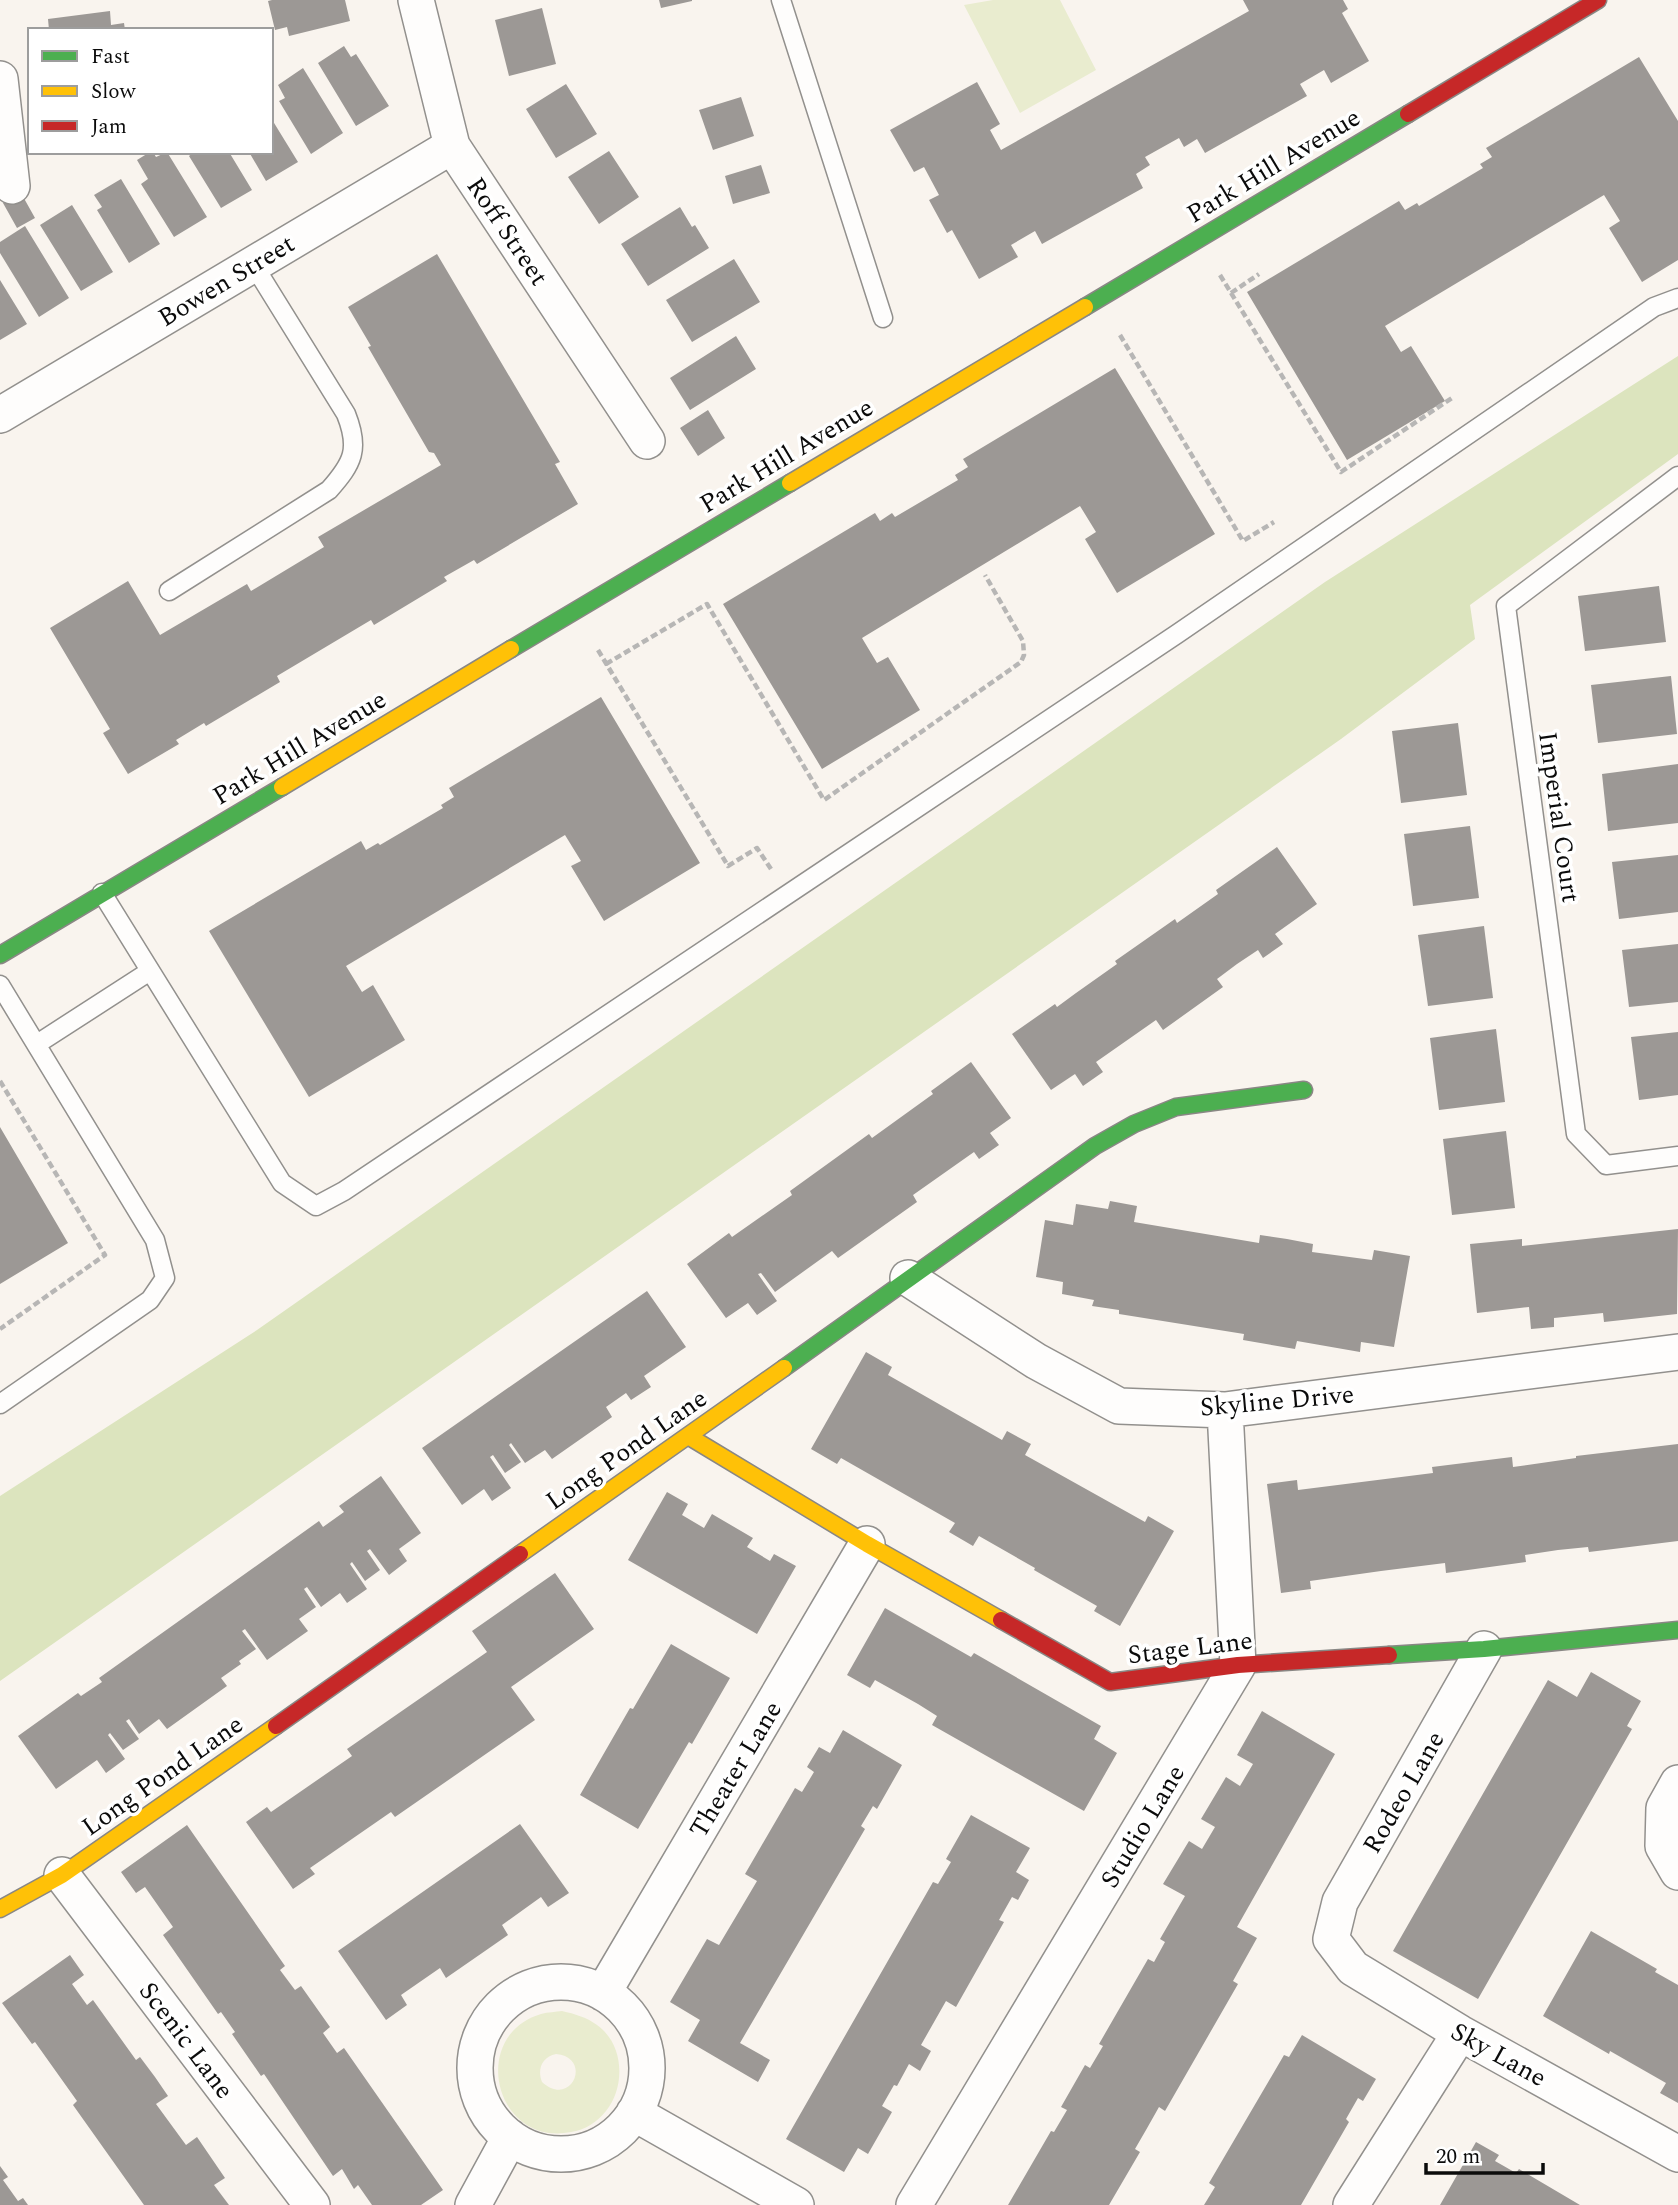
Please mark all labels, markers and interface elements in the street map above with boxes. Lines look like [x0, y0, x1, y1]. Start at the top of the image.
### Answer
legend [28, 28, 273, 154]
text: Fast [91, 41, 130, 73]
text: Slow [91, 76, 137, 108]
street label: Park Hill Avenue [1179, 98, 1368, 234]
text: Jam [91, 111, 127, 143]
street label: Roff Street [456, 169, 558, 294]
street label: Bowen Street [150, 224, 303, 338]
street label: Park Hill Avenue [692, 388, 881, 524]
street label: Park Hill Avenue [205, 680, 394, 816]
street label: Imperial Court [1527, 729, 1591, 905]
street label: Skyline Drive [1198, 1374, 1356, 1428]
street label: Long Pond Lane [538, 1379, 716, 1520]
street label: Stage Lane [1125, 1620, 1255, 1676]
street label: Theater Lane [679, 1693, 793, 1846]
street label: Long Pond Lane [74, 1705, 252, 1846]
street label: Rodeo Lane [1353, 1724, 1455, 1861]
street label: Studio Lane [1090, 1757, 1196, 1896]
street label: Scenic Lane [129, 1973, 244, 2108]
street label: Sky Lane [1443, 2012, 1554, 2098]
scale bar [1426, 2132, 1543, 2176]
text: 20 m [1436, 2141, 1480, 2173]

